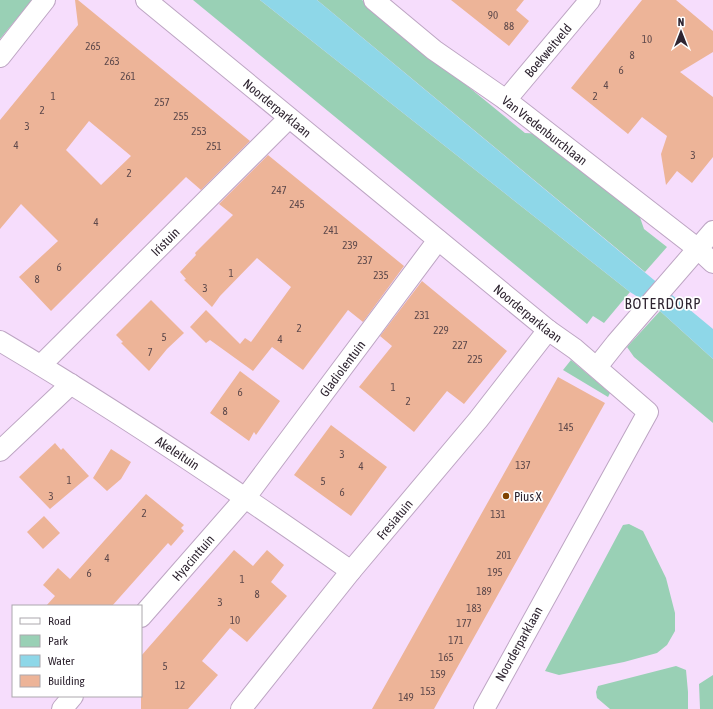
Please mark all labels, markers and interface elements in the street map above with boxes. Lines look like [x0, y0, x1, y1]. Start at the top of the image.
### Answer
house number: 90 [488, 9, 498, 21]
north arrow [661, 12, 701, 52]
text: N [678, 16, 684, 28]
house number: 88 [504, 20, 514, 32]
street label: Boekweitveld [521, 21, 574, 80]
house number: 10 [642, 33, 652, 45]
house number: 265 [85, 40, 101, 52]
house number: 8 [629, 49, 635, 61]
house number: 263 [104, 55, 120, 67]
house number: 6 [618, 64, 624, 76]
house number: 261 [120, 70, 136, 82]
street label: Noorderparklaan [240, 76, 314, 140]
house number: 4 [603, 79, 609, 91]
house number: 1 [50, 90, 56, 102]
house number: 2 [592, 90, 598, 102]
street label: Van Vredenburchlaan [499, 92, 591, 168]
house number: 257 [154, 96, 170, 108]
house number: 2 [39, 104, 45, 116]
house number: 255 [173, 110, 189, 122]
house number: 3 [24, 120, 30, 132]
house number: 253 [191, 125, 207, 137]
house number: 4 [13, 139, 19, 151]
house number: 251 [206, 140, 222, 152]
house number: 3 [690, 149, 696, 161]
house number: 2 [126, 167, 132, 179]
house number: 247 [271, 184, 287, 196]
house number: 245 [289, 198, 305, 210]
house number: 4 [93, 216, 99, 228]
street label: Iristuin [148, 224, 182, 259]
house number: 241 [323, 224, 339, 236]
house number: 239 [342, 239, 358, 251]
house number: 237 [357, 254, 373, 266]
house number: 6 [56, 261, 62, 273]
house number: 1 [228, 267, 234, 279]
house number: 235 [373, 269, 389, 281]
house number: 8 [34, 273, 40, 285]
street label: Noorderparklaan [491, 281, 565, 345]
house number: 3 [202, 282, 208, 294]
district label: BOTERDORP [624, 295, 702, 312]
house number: 231 [414, 309, 430, 321]
house number: 2 [296, 322, 302, 334]
house number: 229 [433, 324, 449, 336]
house number: 5 [161, 331, 167, 343]
house number: 4 [277, 333, 283, 345]
street label: Gladiolentuin [316, 337, 368, 400]
house number: 227 [452, 339, 468, 351]
house number: 7 [147, 346, 153, 358]
house number: 225 [467, 353, 483, 365]
house number: 1 [390, 381, 396, 393]
house number: 6 [237, 386, 243, 398]
house number: 2 [405, 395, 411, 407]
house number: 8 [222, 405, 228, 417]
house number: 145 [558, 421, 574, 433]
street label: Akeleituin [153, 433, 203, 473]
house number: 3 [339, 448, 345, 460]
house number: 137 [515, 459, 531, 471]
house number: 4 [358, 460, 364, 472]
house number: 1 [66, 474, 72, 486]
house number: 5 [320, 475, 326, 487]
house number: 6 [339, 486, 345, 498]
place label: Pius X [514, 489, 542, 504]
house number: 3 [48, 490, 54, 502]
marker: Pius X [501, 491, 511, 501]
street label: Fresiatuin [373, 496, 416, 542]
house number: 2 [141, 507, 147, 519]
house number: 131 [490, 508, 506, 520]
street label: Hyacinttuin [169, 532, 217, 584]
house number: 201 [496, 549, 512, 561]
house number: 4 [104, 552, 110, 564]
house number: 195 [487, 566, 503, 578]
house number: 6 [86, 567, 92, 579]
house number: 1 [239, 573, 245, 585]
house number: 189 [476, 585, 492, 597]
house number: 8 [254, 588, 260, 600]
house number: 3 [217, 596, 223, 608]
house number: 183 [466, 602, 482, 614]
street label: Noorderparklaan [492, 604, 546, 684]
legend [12, 605, 142, 697]
text: Road [48, 614, 71, 628]
house number: 10 [230, 614, 240, 626]
house number: 177 [456, 617, 472, 629]
text: Park [48, 634, 69, 648]
house number: 171 [448, 634, 464, 646]
house number: 165 [438, 651, 454, 663]
text: Water [48, 654, 75, 668]
house number: 5 [162, 660, 168, 672]
house number: 159 [430, 668, 446, 680]
text: Building [48, 674, 86, 688]
house number: 12 [175, 679, 185, 691]
house number: 153 [420, 685, 436, 697]
house number: 149 [398, 691, 414, 703]

